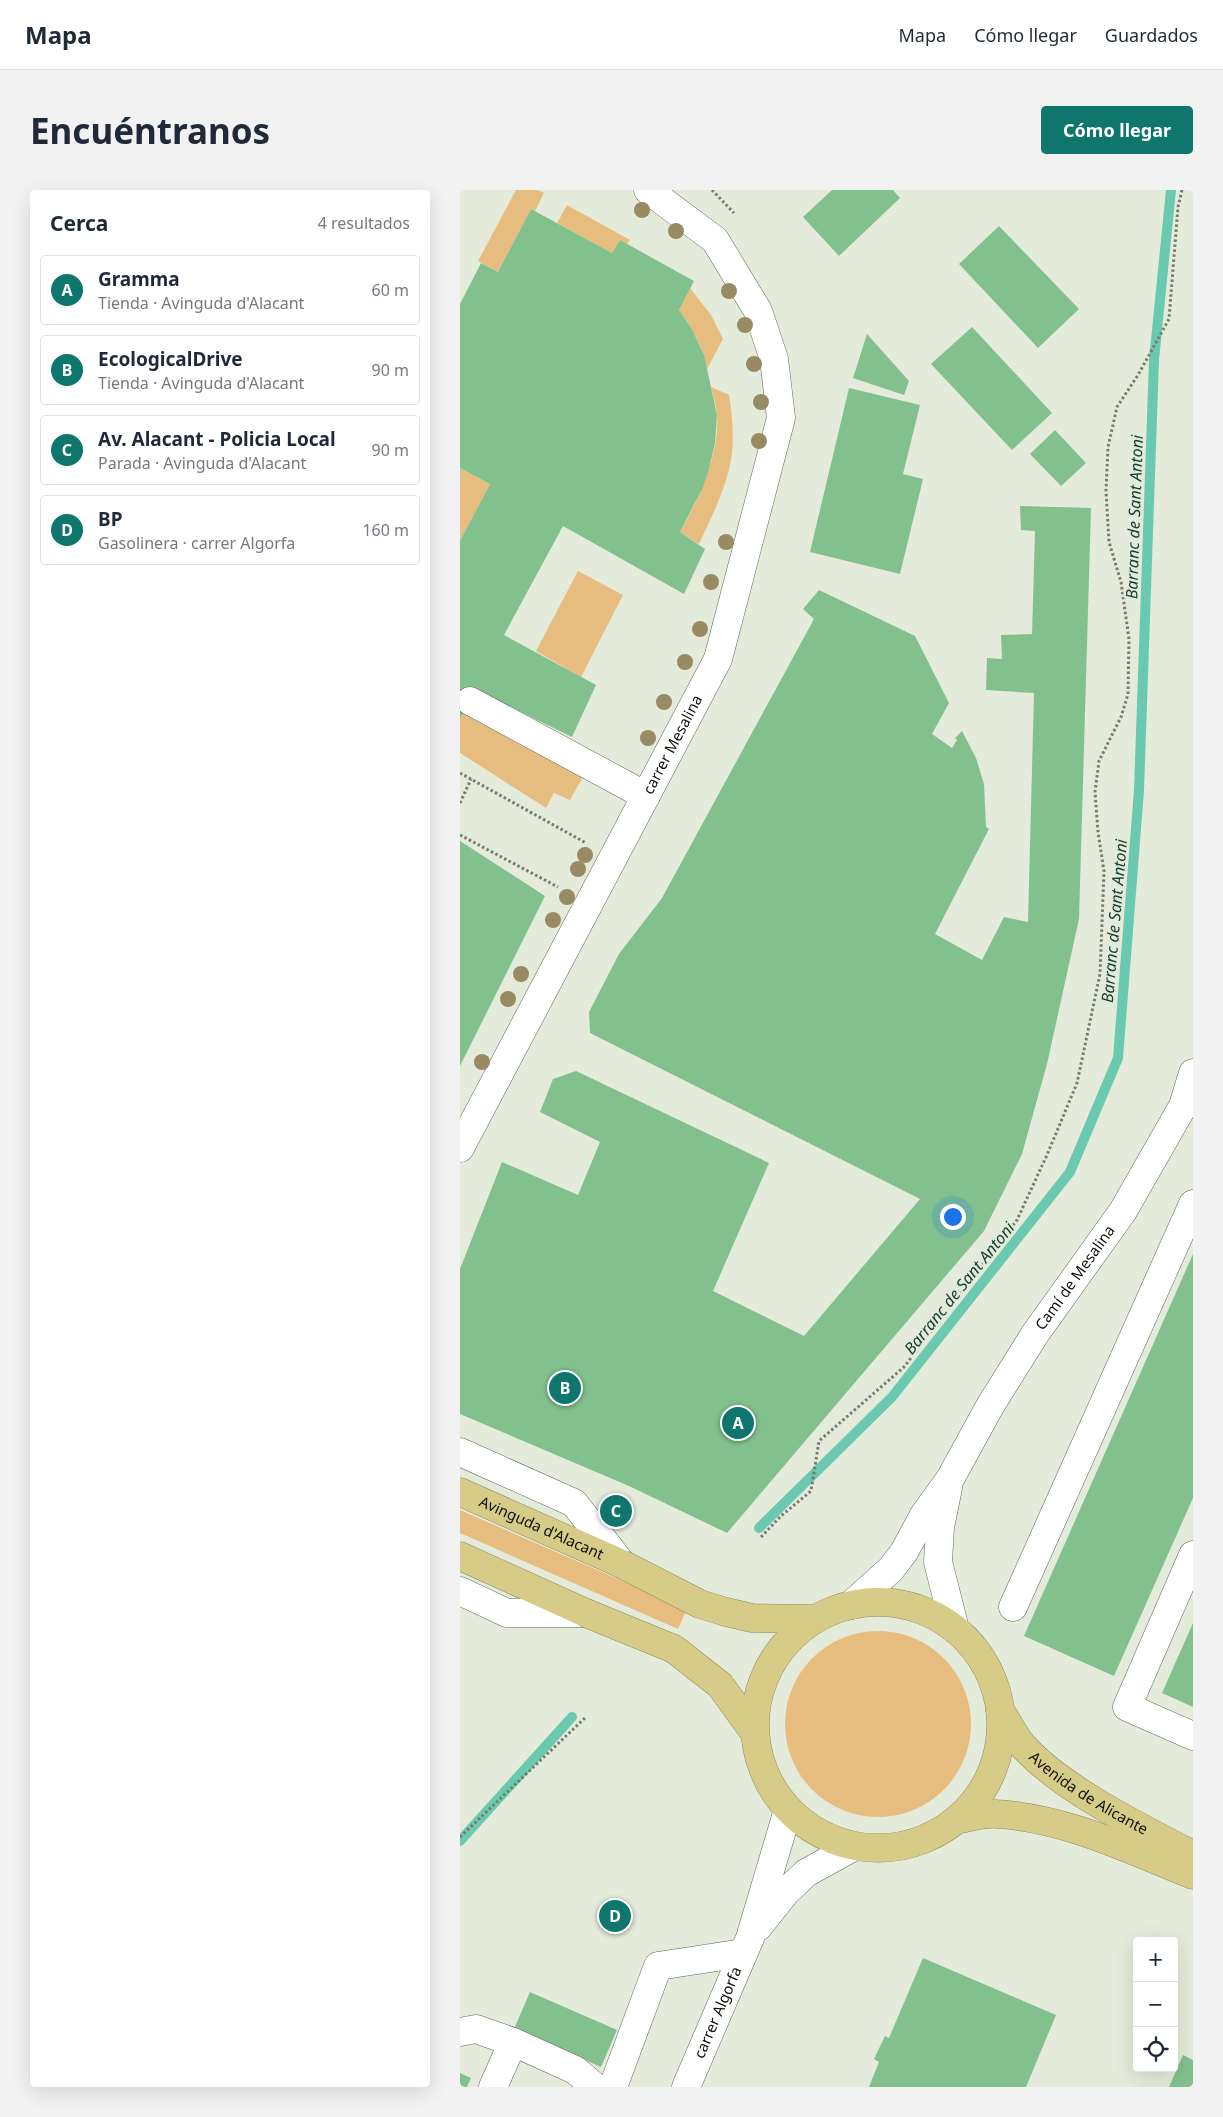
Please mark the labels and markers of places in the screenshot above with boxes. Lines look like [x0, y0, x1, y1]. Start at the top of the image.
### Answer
pin: B [549, 1369, 581, 1407]
pin: A [722, 1404, 754, 1442]
pin: C [600, 1492, 632, 1530]
pin: D [599, 1897, 631, 1935]

